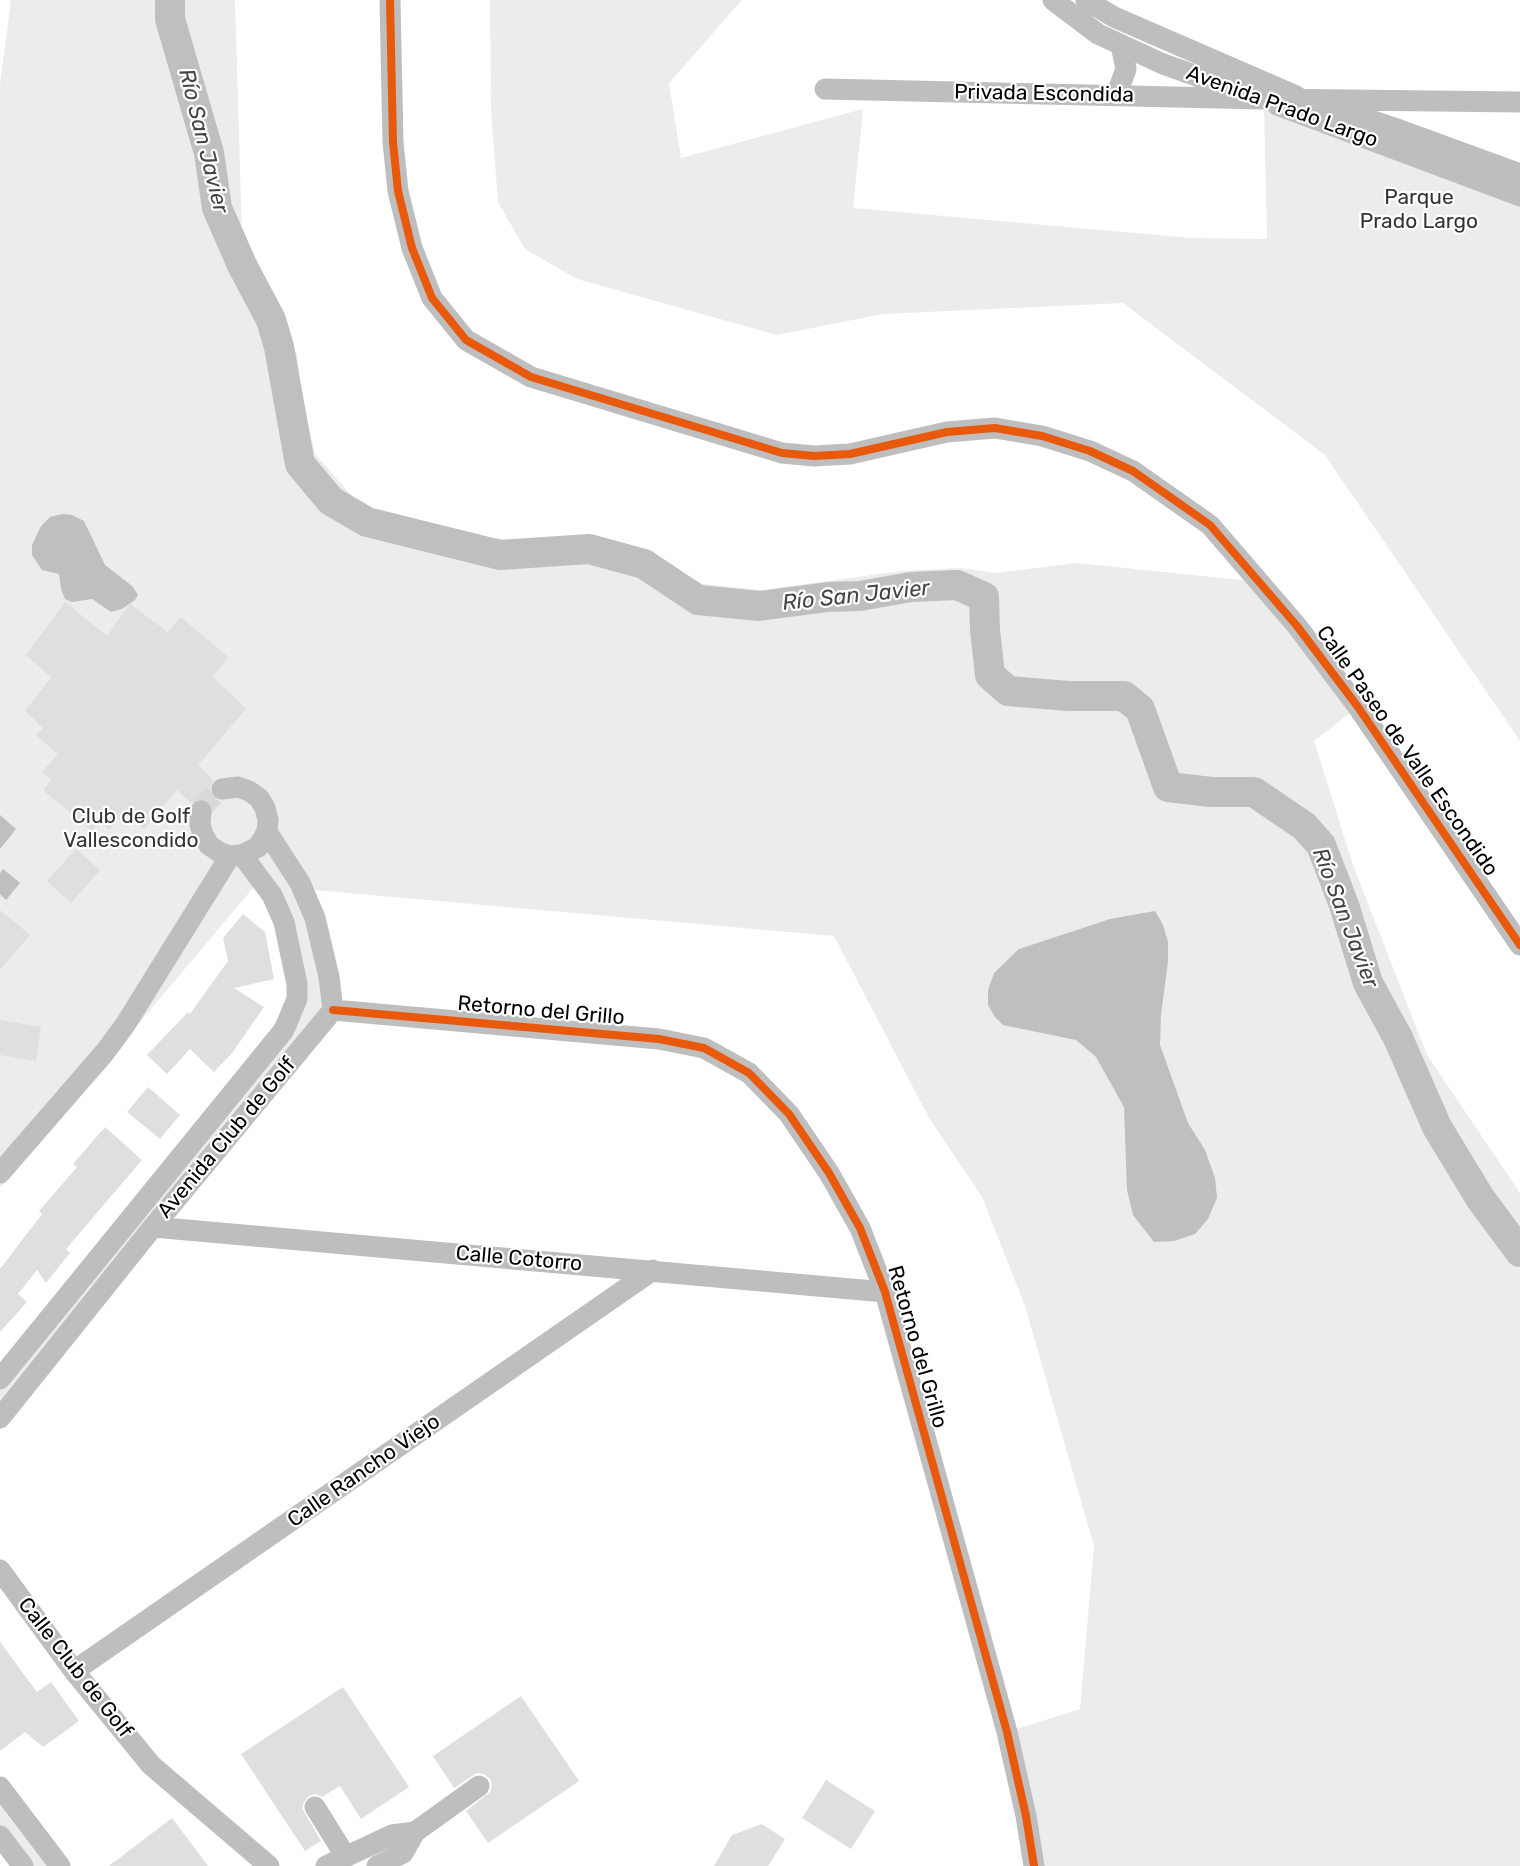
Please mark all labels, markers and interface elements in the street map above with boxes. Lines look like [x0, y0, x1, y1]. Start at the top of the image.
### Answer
street label: Avenida Prado Largo [1183, 61, 1381, 153]
water label: Río San Javier [172, 66, 234, 216]
street label: Privada Escondida [954, 80, 1134, 108]
park label: Parque Prado Largo [1360, 185, 1478, 235]
water label: Río San Javier [781, 575, 931, 617]
street label: Calle Paseo de Valle Escondido [1311, 621, 1503, 881]
park label: Club de Golf Vallescondido [63, 804, 199, 854]
water label: Río San Javier [1306, 844, 1384, 992]
street label: Retorno del Grillo [456, 991, 626, 1031]
street label: Avenida Club de Golf [152, 1053, 302, 1223]
street label: Calle Cotorro [455, 1241, 583, 1277]
street label: Retorno del Grillo [882, 1263, 952, 1431]
street label: Calle Rancho Viejo [283, 1409, 445, 1533]
street label: Calle Club de Golf [12, 1593, 138, 1743]

